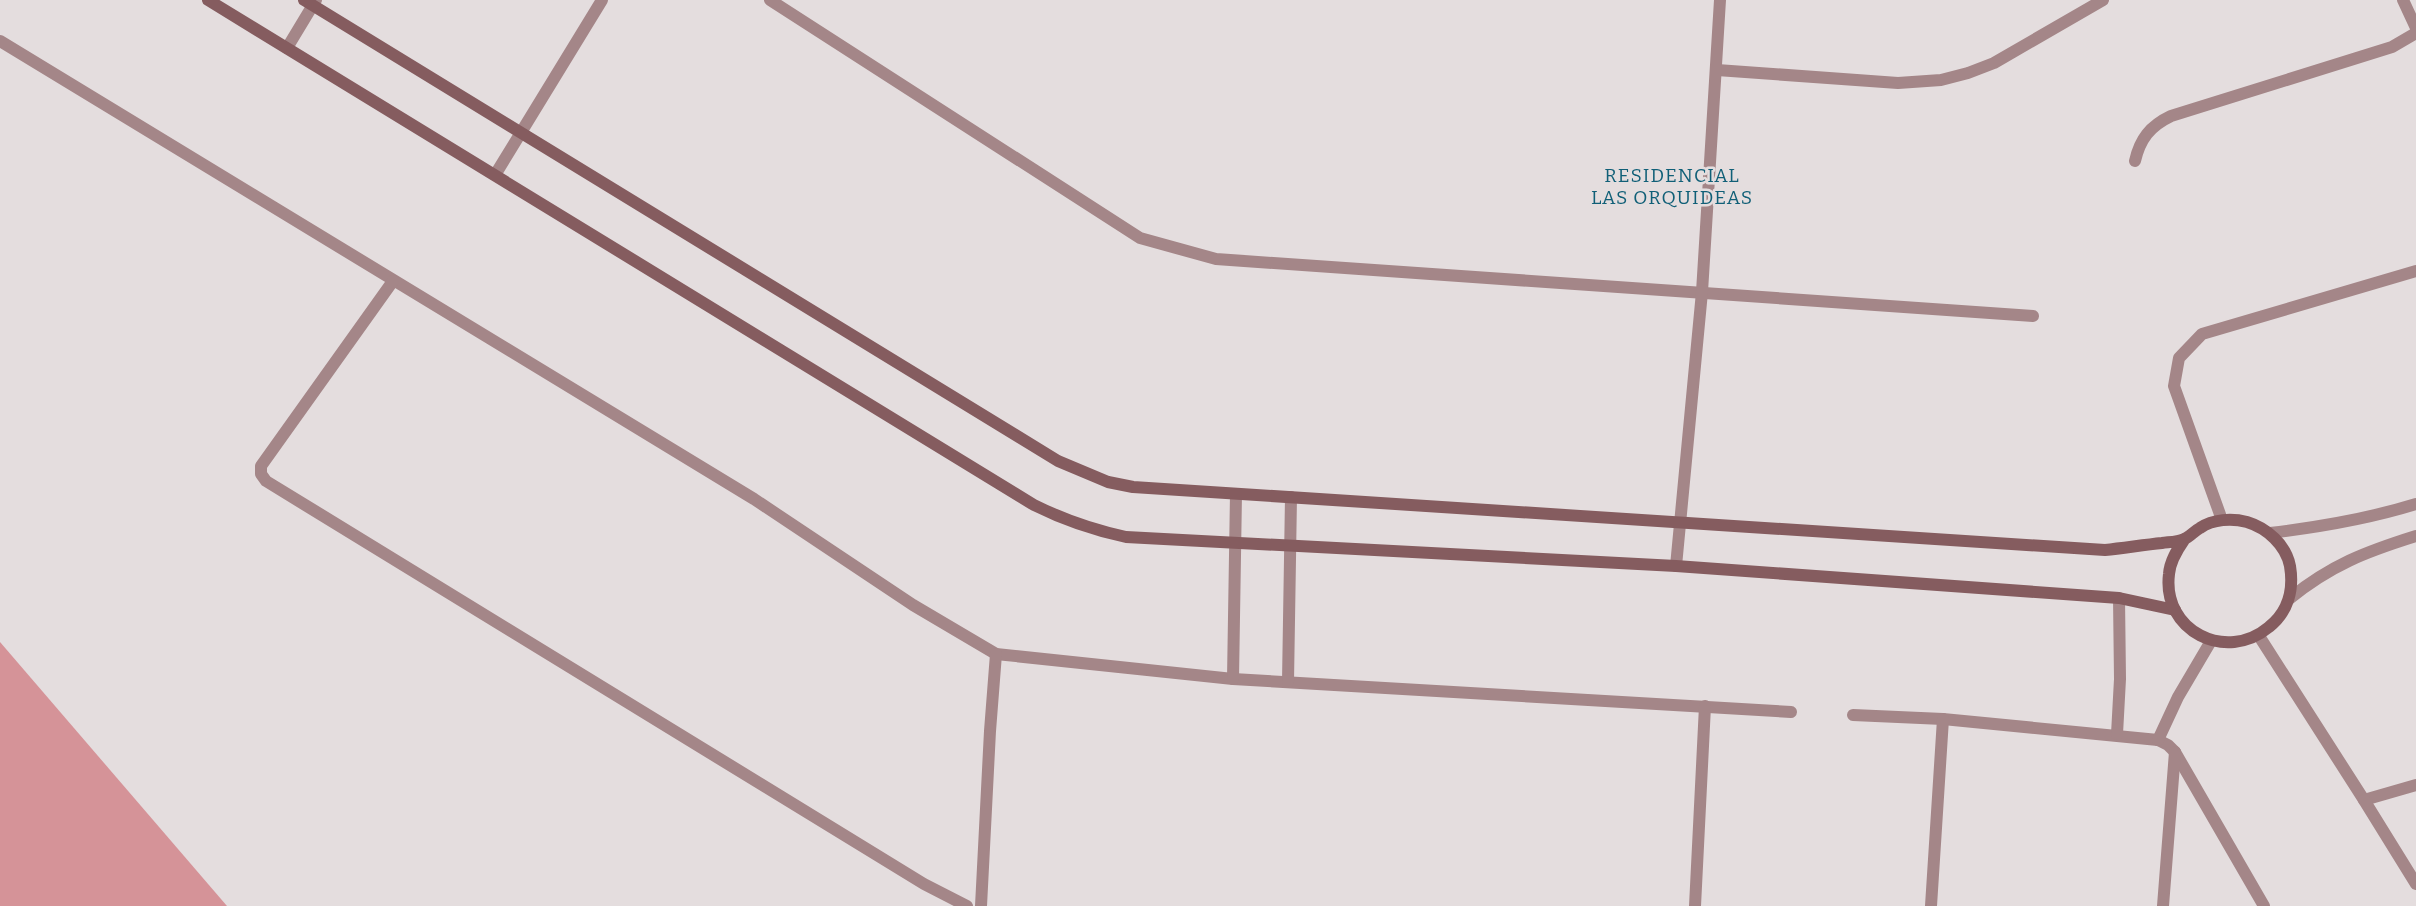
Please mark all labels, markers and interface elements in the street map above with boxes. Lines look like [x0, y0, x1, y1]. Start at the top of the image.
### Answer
district label: RESIDENCIAL LAS ORQUIDEAS [1591, 164, 1753, 209]

